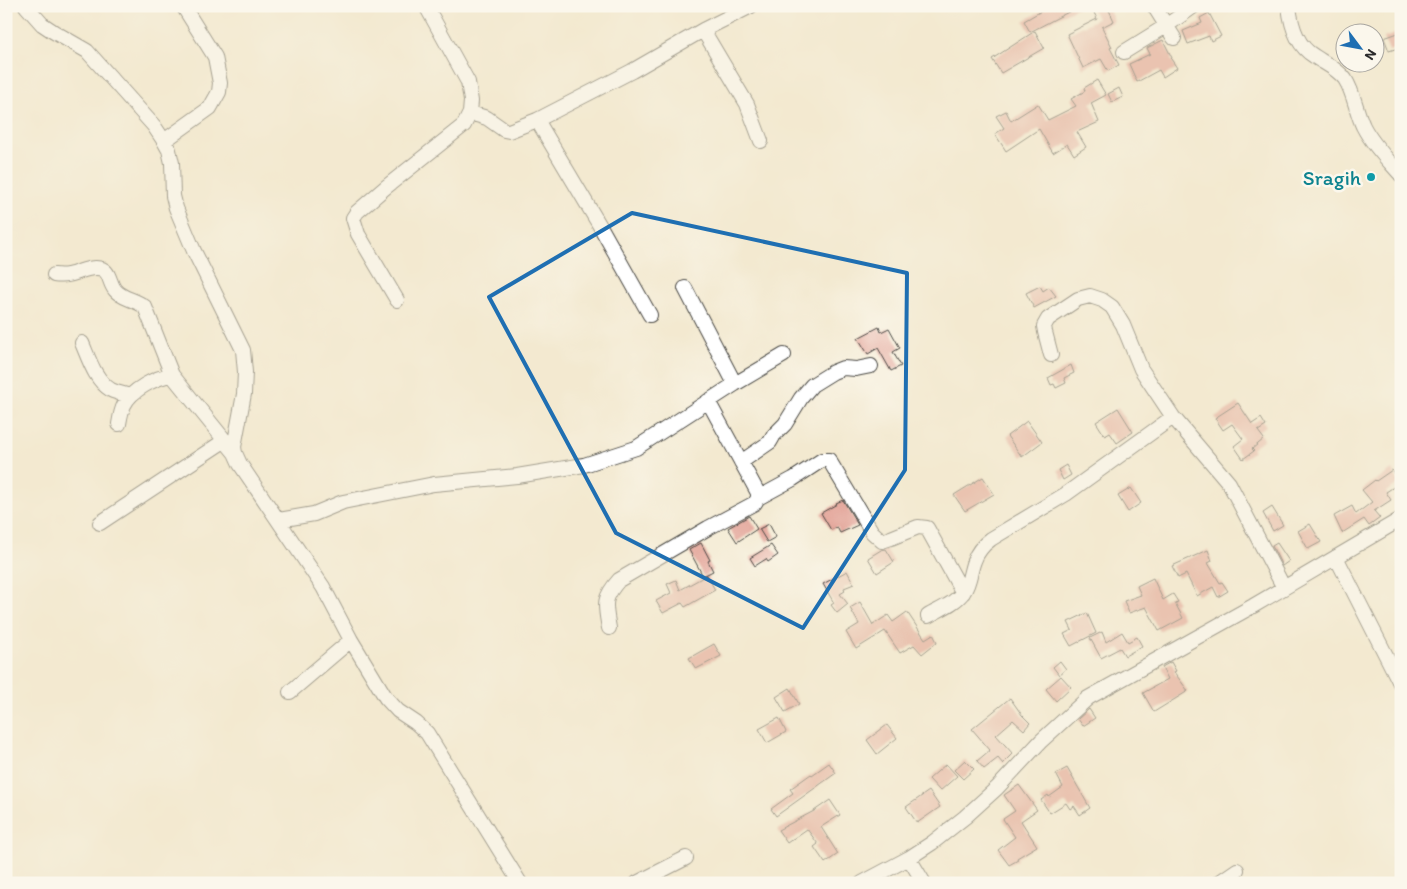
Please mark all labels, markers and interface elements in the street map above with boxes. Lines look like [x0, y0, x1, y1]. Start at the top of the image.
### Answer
north arrow [1334, 22, 1384, 72]
text: N [1361, 46, 1380, 63]
place label: Sragih [1303, 165, 1361, 190]
marker: Sragih [1365, 171, 1377, 183]

